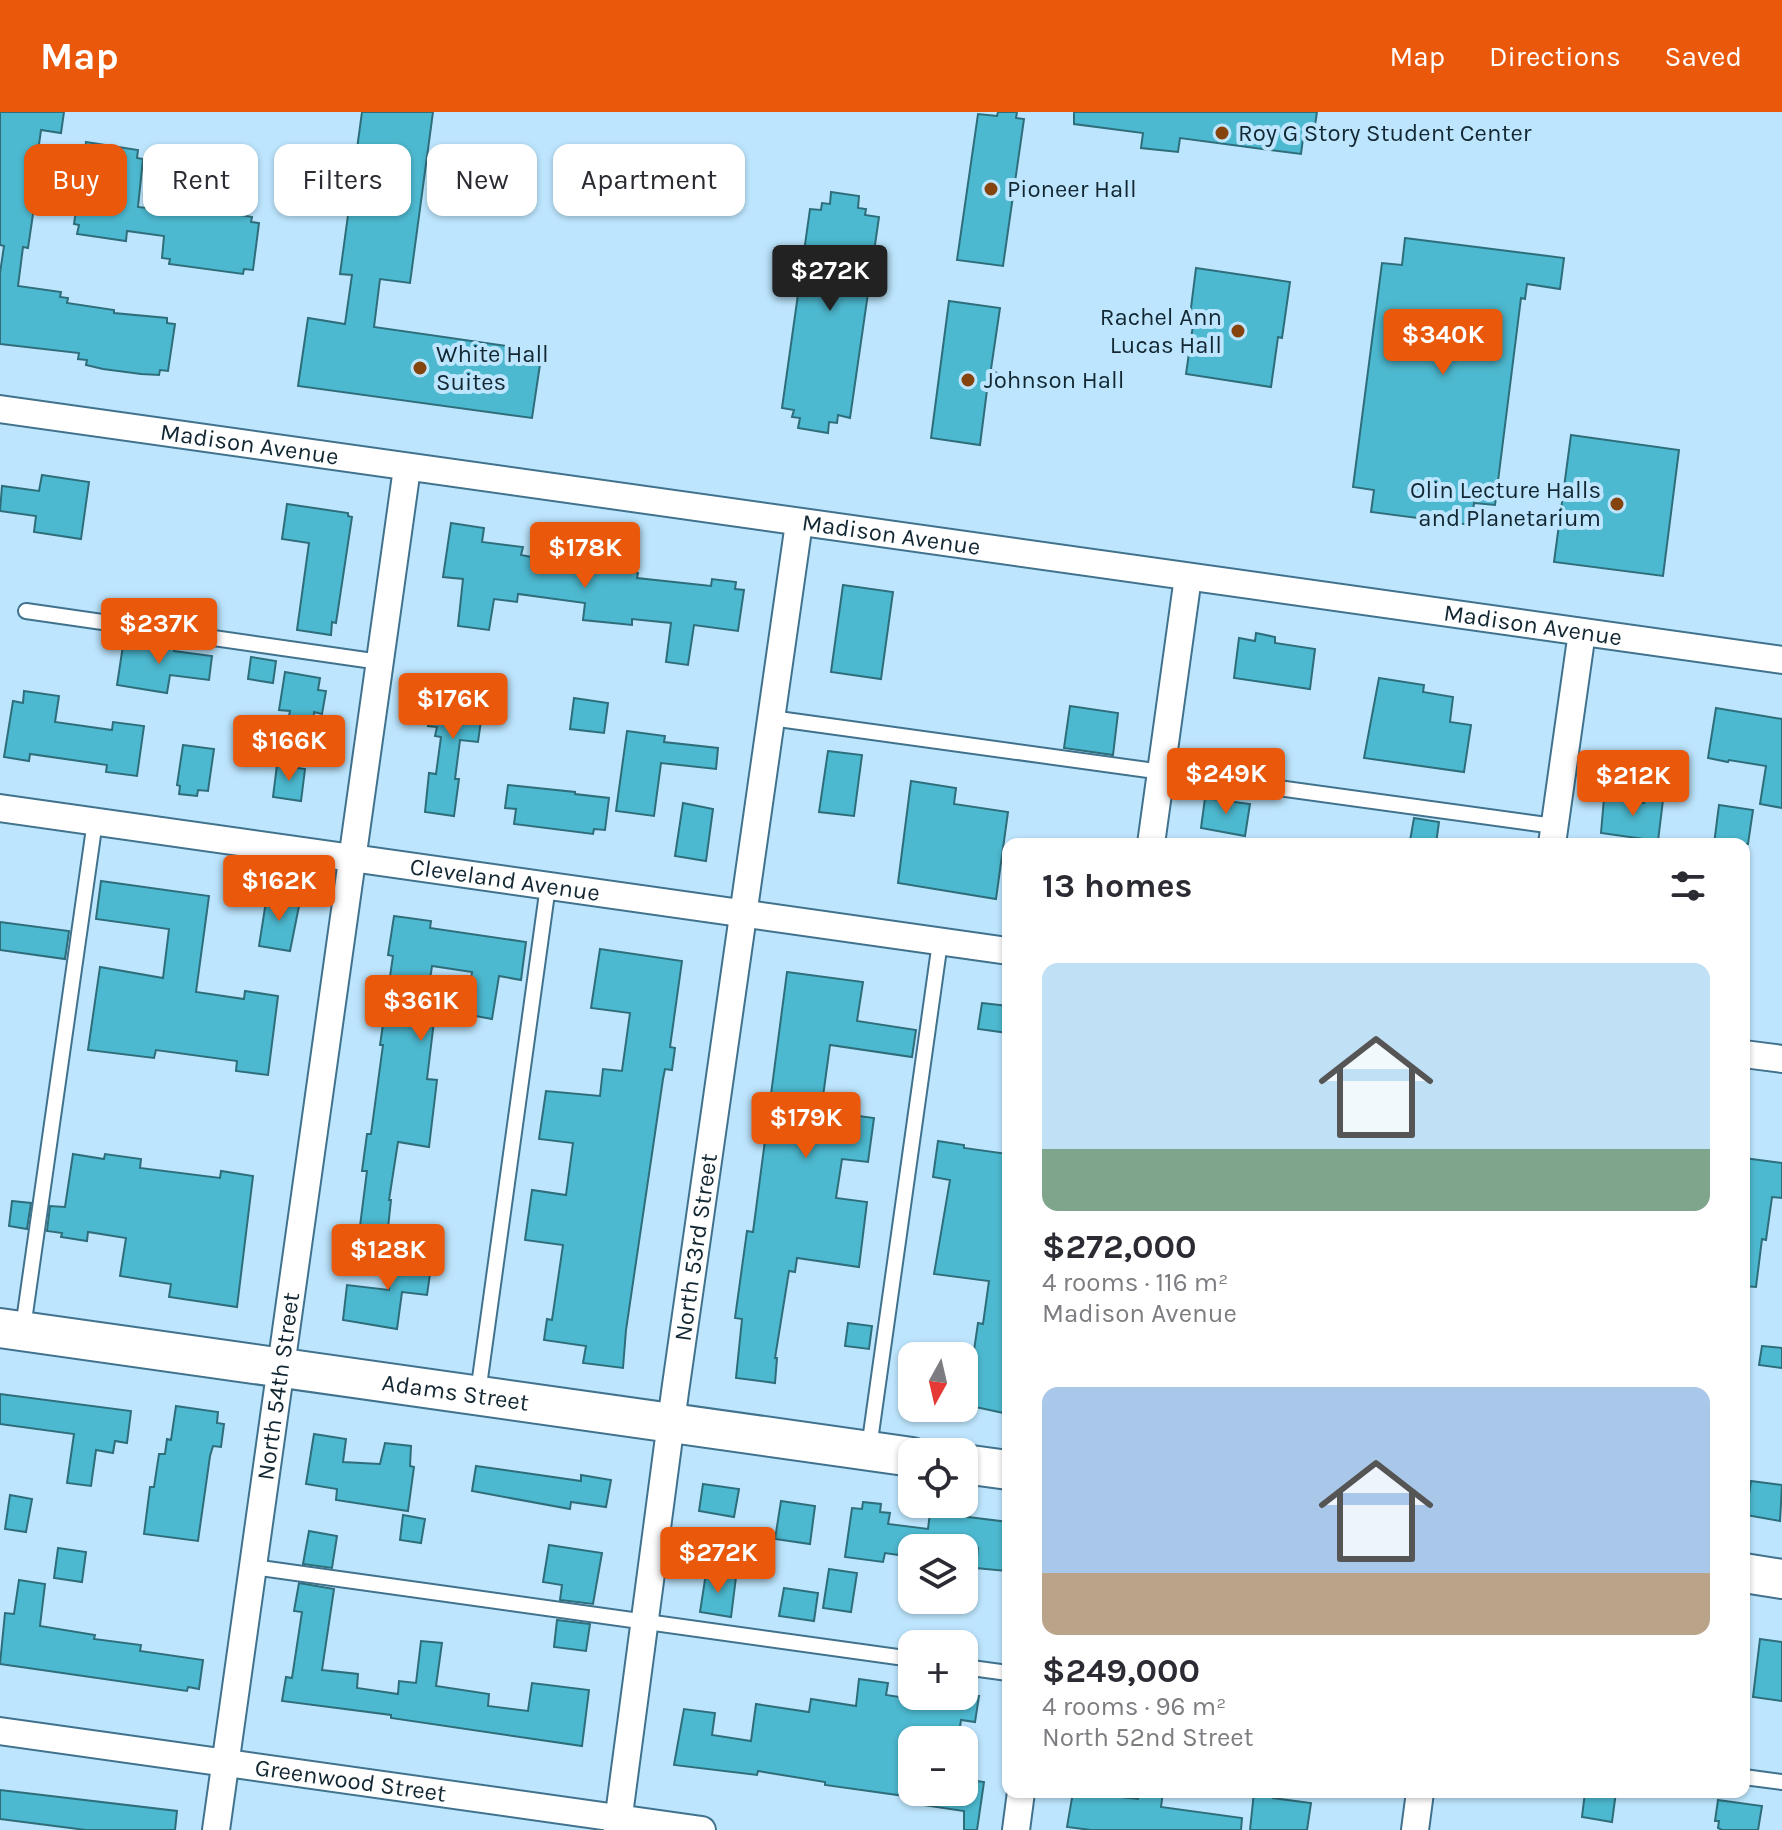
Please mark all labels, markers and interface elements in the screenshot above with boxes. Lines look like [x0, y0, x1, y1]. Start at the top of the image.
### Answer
text: Map [40, 34, 119, 79]
text: Map [1390, 40, 1445, 73]
text: Directions [1489, 40, 1621, 73]
text: Saved [1665, 40, 1742, 73]
place label: Roy G Story Student Center [1238, 119, 1532, 147]
marker: Roy G Story Student Center [1213, 124, 1231, 142]
chip: Buy [24, 144, 127, 216]
chip: Rent [143, 144, 258, 216]
chip: Filters [274, 144, 411, 216]
chip: New [427, 144, 537, 216]
chip: Apartment [553, 144, 745, 216]
place label: Pioneer Hall [1007, 175, 1137, 203]
marker: Pioneer Hall [982, 180, 1000, 198]
pin: $272K [774, 245, 886, 313]
text: $272K [790, 255, 870, 286]
place label: Rachel Ann Lucas Hall [1100, 303, 1222, 359]
pin: $340K [1387, 309, 1499, 377]
text: $340K [1401, 319, 1485, 350]
marker: Rachel Ann Lucas Hall [1229, 322, 1247, 340]
place label: White Hall Suites [436, 340, 549, 396]
marker: White Hall Suites [411, 359, 429, 377]
place label: Johnson Hall [984, 366, 1124, 394]
marker: Johnson Hall [959, 371, 977, 389]
street label: Madison Avenue [159, 418, 341, 471]
place label: Olin Lecture Halls and Planetarium [1410, 476, 1601, 532]
marker: Olin Lecture Halls and Planetarium [1608, 495, 1626, 513]
street label: Madison Avenue [800, 508, 982, 561]
pin: $178K [529, 522, 641, 590]
text: $178K [548, 532, 622, 563]
pin: $237K [103, 598, 215, 666]
street label: Madison Avenue [1442, 598, 1624, 651]
text: $237K [119, 608, 199, 639]
pin: $176K [397, 673, 509, 741]
text: $176K [417, 683, 489, 714]
pin: $166K [233, 715, 345, 783]
text: $166K [251, 725, 327, 756]
pin: $249K [1170, 748, 1282, 816]
pin: $212K [1577, 750, 1689, 818]
text: $249K [1185, 758, 1267, 789]
text: $212K [1595, 760, 1671, 791]
street label: Cleveland Avenue [408, 852, 602, 907]
pin: $162K [223, 855, 335, 923]
icon: filters [1666, 864, 1710, 908]
text: $162K [241, 865, 317, 896]
text: 13 homes [1042, 866, 1193, 906]
pin: $361K [365, 975, 477, 1043]
text: $361K [383, 985, 459, 1016]
icon: home [1304, 1015, 1448, 1159]
pin: $179K [750, 1092, 862, 1160]
text: $179K [770, 1102, 842, 1133]
street label: North 53rd Street [668, 1151, 723, 1343]
pin: $128K [332, 1224, 444, 1292]
text: $272,000 [1042, 1227, 1197, 1267]
text: $128K [350, 1234, 426, 1265]
text: 4 rooms · 116 m² [1042, 1267, 1229, 1298]
street label: North 54th Street [251, 1291, 305, 1482]
text: Madison Avenue [1042, 1298, 1237, 1329]
north arrow [898, 1342, 978, 1422]
map controls [898, 1342, 978, 1806]
street label: Adams Street [380, 1368, 531, 1417]
button: locate [898, 1438, 978, 1518]
icon: home [1304, 1439, 1448, 1583]
pin: $272K [662, 1527, 774, 1595]
button: layers [898, 1534, 978, 1614]
text: $272K [678, 1537, 758, 1568]
button: + [898, 1630, 978, 1710]
text: $249,000 [1042, 1651, 1200, 1691]
text: 4 rooms · 96 m² [1042, 1691, 1226, 1722]
text: North 52nd Street [1042, 1722, 1253, 1753]
button: − [898, 1726, 978, 1806]
street label: Greenwood Street [253, 1753, 448, 1808]

